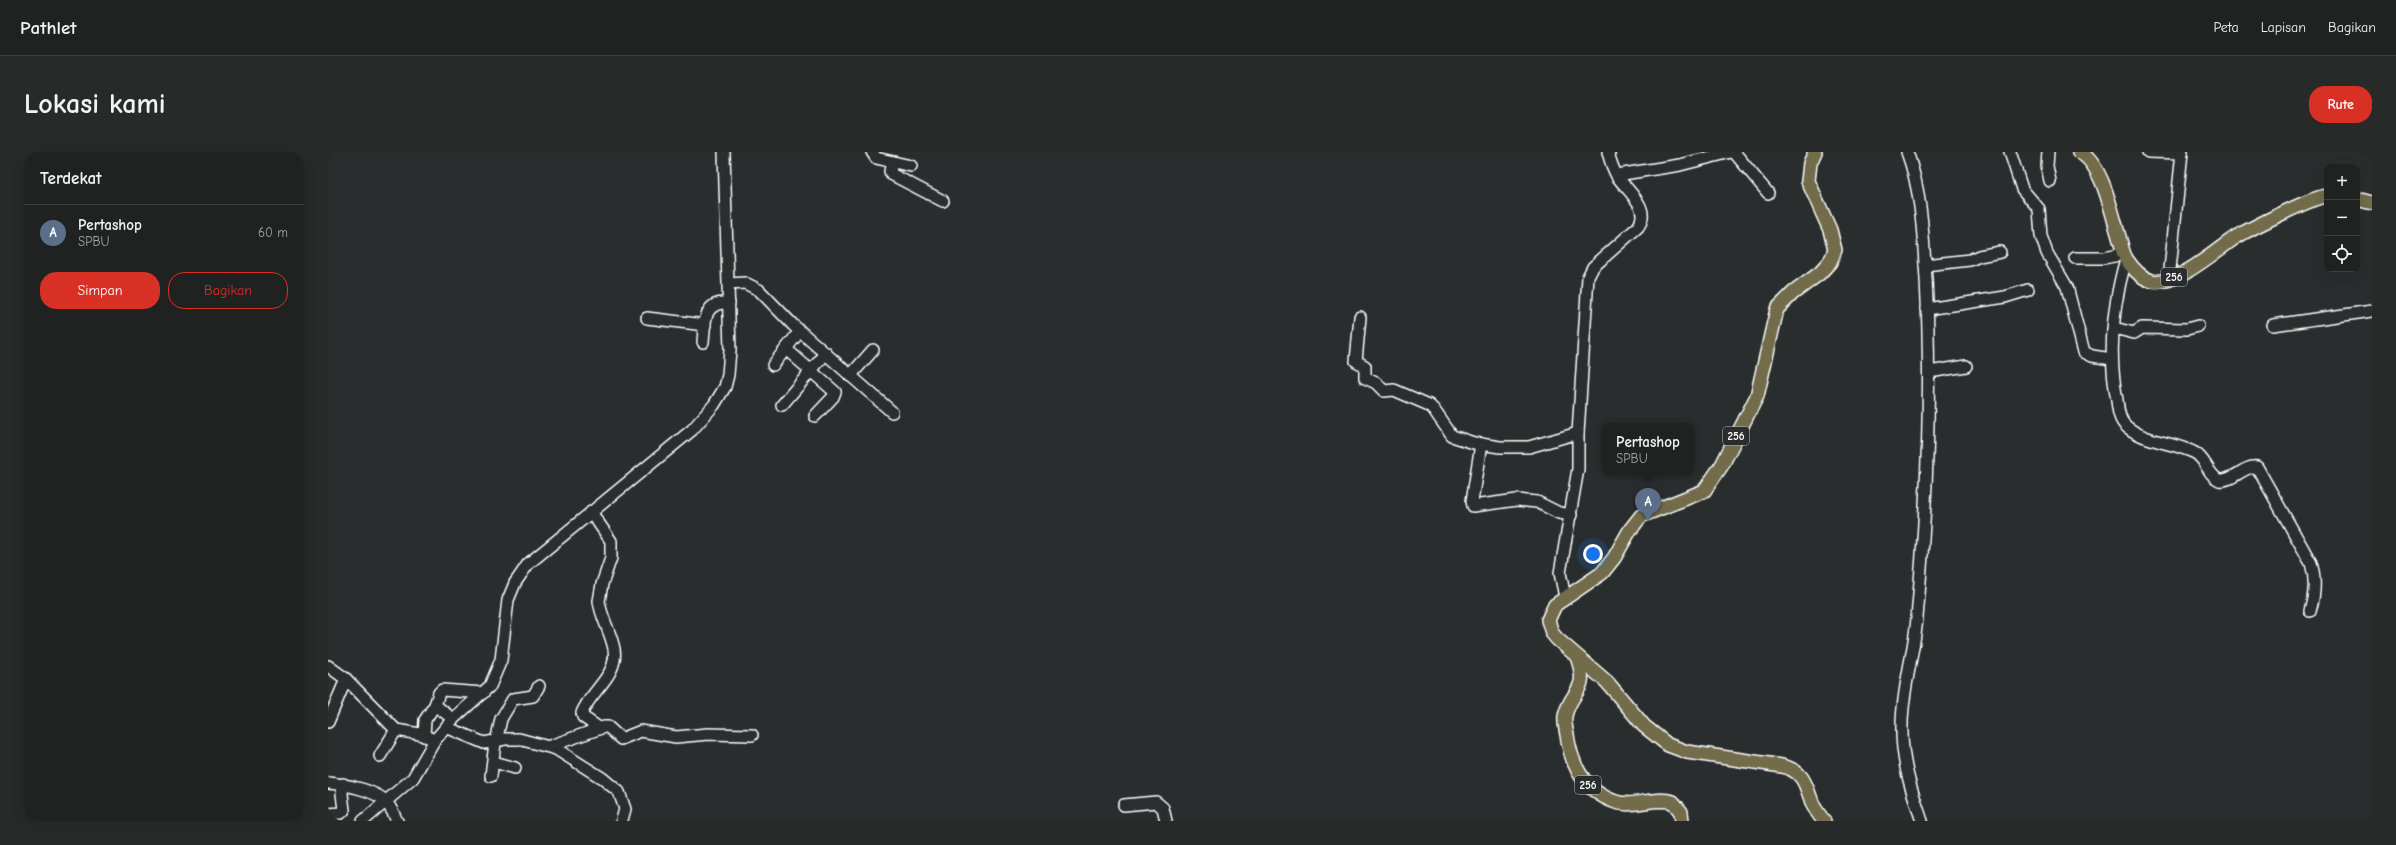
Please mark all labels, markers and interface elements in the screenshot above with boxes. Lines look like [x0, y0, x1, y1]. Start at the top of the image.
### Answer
text: Pathlet [20, 17, 76, 39]
text: Peta [2214, 19, 2239, 36]
text: Lapisan [2261, 19, 2306, 36]
text: Bagikan [2328, 19, 2376, 36]
button: Rute [2309, 86, 2372, 123]
text: Lokasi kami [24, 88, 166, 120]
map controls [2324, 164, 2360, 272]
button: + [2324, 164, 2360, 200]
text: Terdekat [40, 169, 102, 188]
button: − [2324, 200, 2360, 236]
text: Pertashop [78, 216, 142, 234]
text: A [49, 225, 57, 240]
text: 60 m [258, 225, 288, 240]
text: SPBU [78, 234, 110, 249]
button: locate [2324, 236, 2360, 272]
road number: 256 [2161, 268, 2187, 286]
button: Simpan [40, 272, 160, 309]
button: Bagikan [168, 272, 288, 309]
popup [1602, 423, 1694, 475]
road number: 256 [1723, 427, 1749, 445]
text: Pertashop [1616, 433, 1680, 451]
text: SPBU [1616, 451, 1648, 466]
pin: A [1635, 488, 1661, 521]
your location [1583, 544, 1603, 564]
road number: 256 [1575, 776, 1601, 794]

